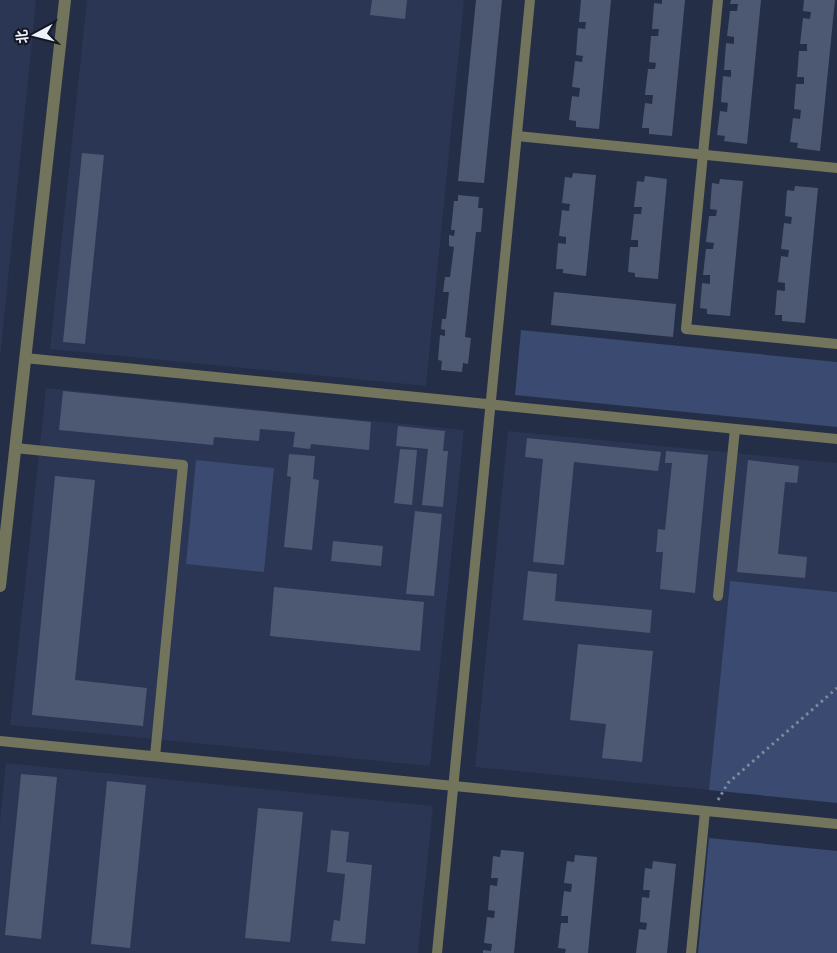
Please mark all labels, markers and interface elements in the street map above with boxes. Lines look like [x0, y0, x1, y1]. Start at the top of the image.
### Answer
north arrow [10, 10, 60, 60]
text: 北 [12, 29, 32, 45]

